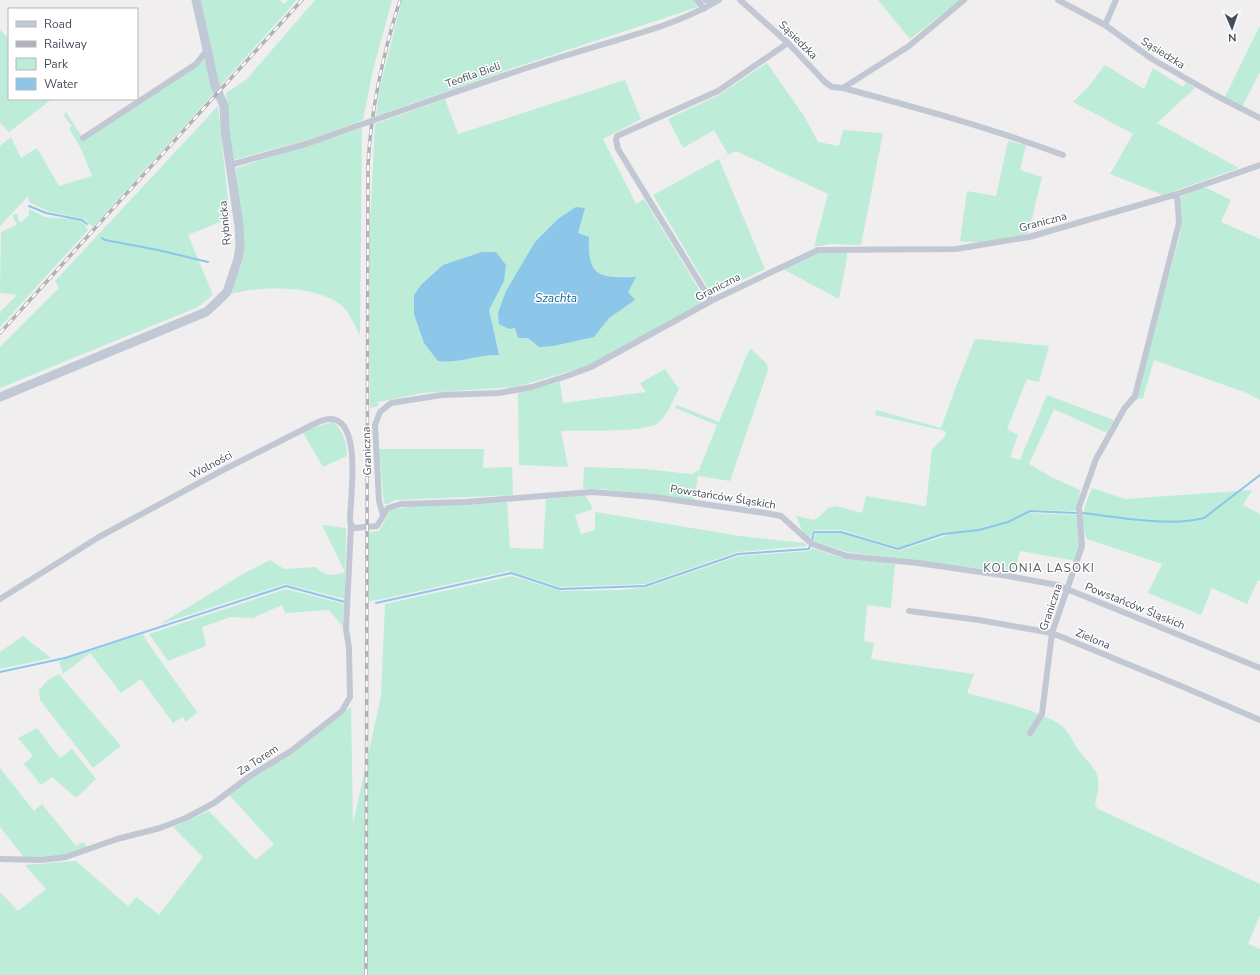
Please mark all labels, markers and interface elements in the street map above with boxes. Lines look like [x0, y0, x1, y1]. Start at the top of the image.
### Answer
legend [8, 8, 138, 100]
north arrow [1212, 8, 1252, 48]
text: Road [44, 16, 72, 32]
street label: Sąsiedzka [775, 17, 821, 63]
text: N [1228, 30, 1237, 45]
street label: Sąsiedzka [1138, 34, 1188, 72]
text: Railway [44, 36, 88, 52]
text: Park [44, 56, 69, 72]
street label: Teofila Bieli [443, 59, 503, 91]
text: Water [44, 76, 78, 92]
street label: Rybnicka [216, 200, 234, 246]
street label: Graniczna [1018, 208, 1069, 236]
street label: Graniczna [693, 269, 743, 305]
water label: Szachta [535, 290, 577, 306]
street label: Graniczna [359, 426, 375, 476]
street label: Wolności [187, 448, 235, 482]
street label: Powstańców Śląskich [669, 480, 777, 513]
district label: KOLONIA LASOKI [983, 560, 1095, 576]
street label: Powstańców Śląskich [1083, 578, 1188, 633]
street label: Graniczna [1036, 581, 1066, 632]
street label: Zielona [1073, 625, 1113, 653]
street label: Za Torem [235, 741, 281, 779]

